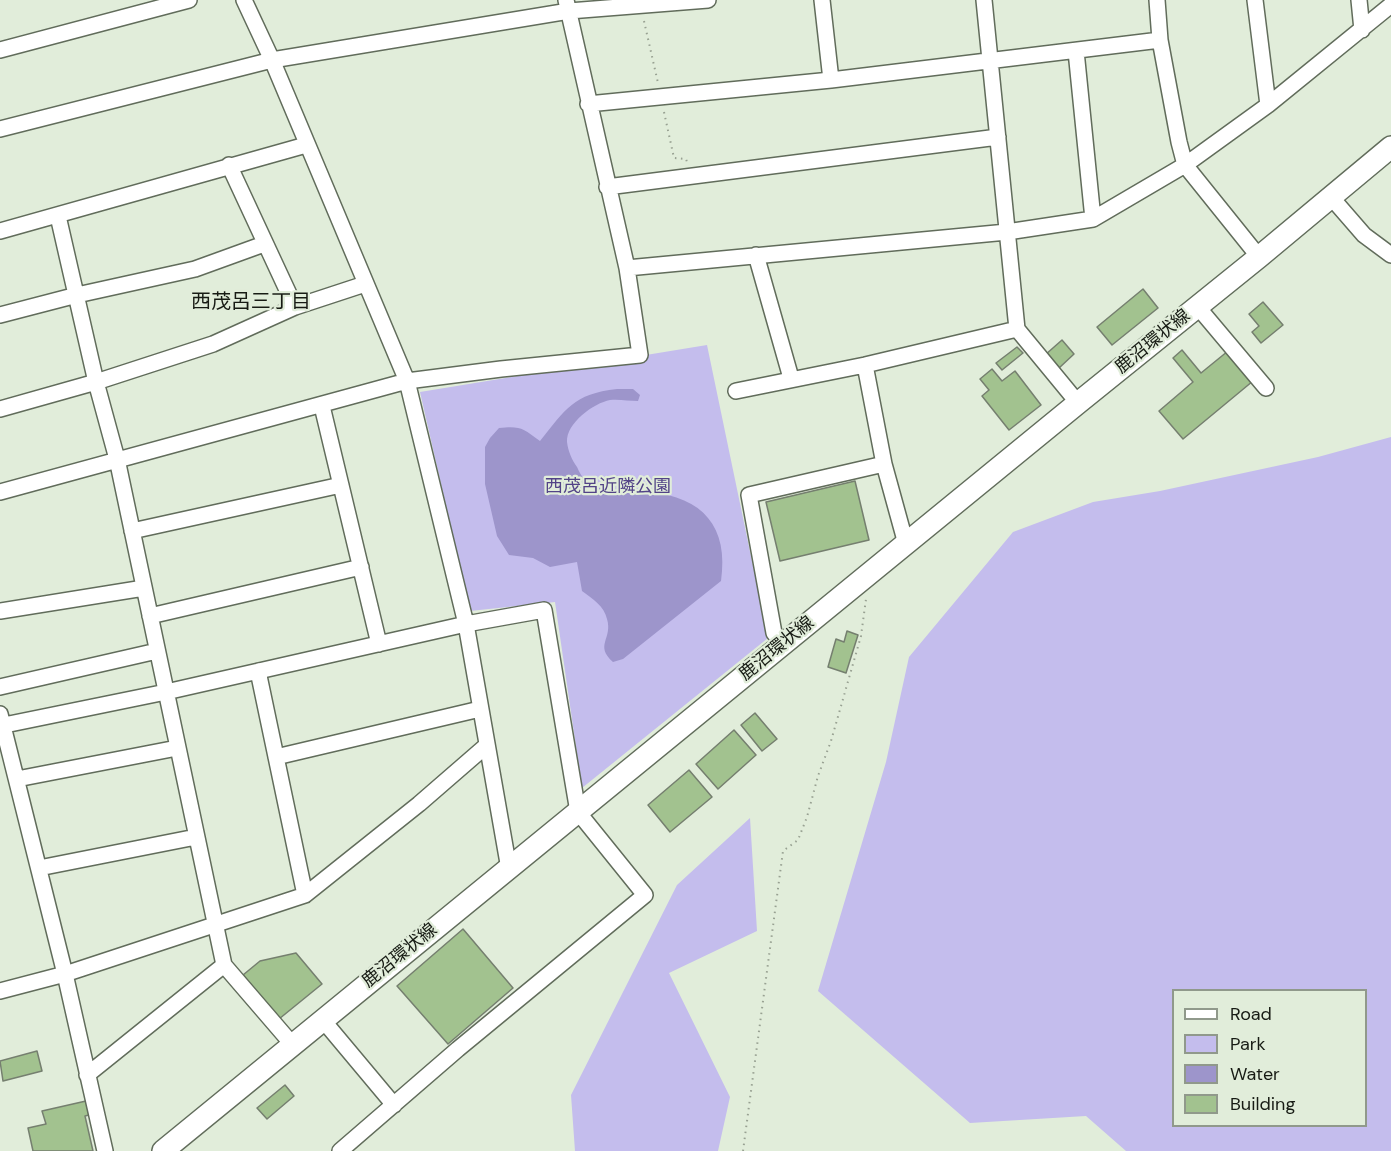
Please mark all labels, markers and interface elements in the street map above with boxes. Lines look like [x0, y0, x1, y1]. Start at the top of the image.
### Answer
district label: 西茂呂三丁目 [191, 291, 311, 315]
street label: 鹿沼環状線 [1111, 305, 1195, 379]
park label: 西茂呂近隣公園 [545, 476, 671, 498]
street label: 鹿沼環状線 [735, 612, 819, 686]
street label: 鹿沼環状線 [358, 919, 442, 993]
legend [1172, 989, 1367, 1127]
text: Road [1230, 1002, 1272, 1026]
text: Park [1230, 1032, 1266, 1056]
text: Water [1230, 1062, 1280, 1086]
text: Building [1230, 1092, 1295, 1116]

